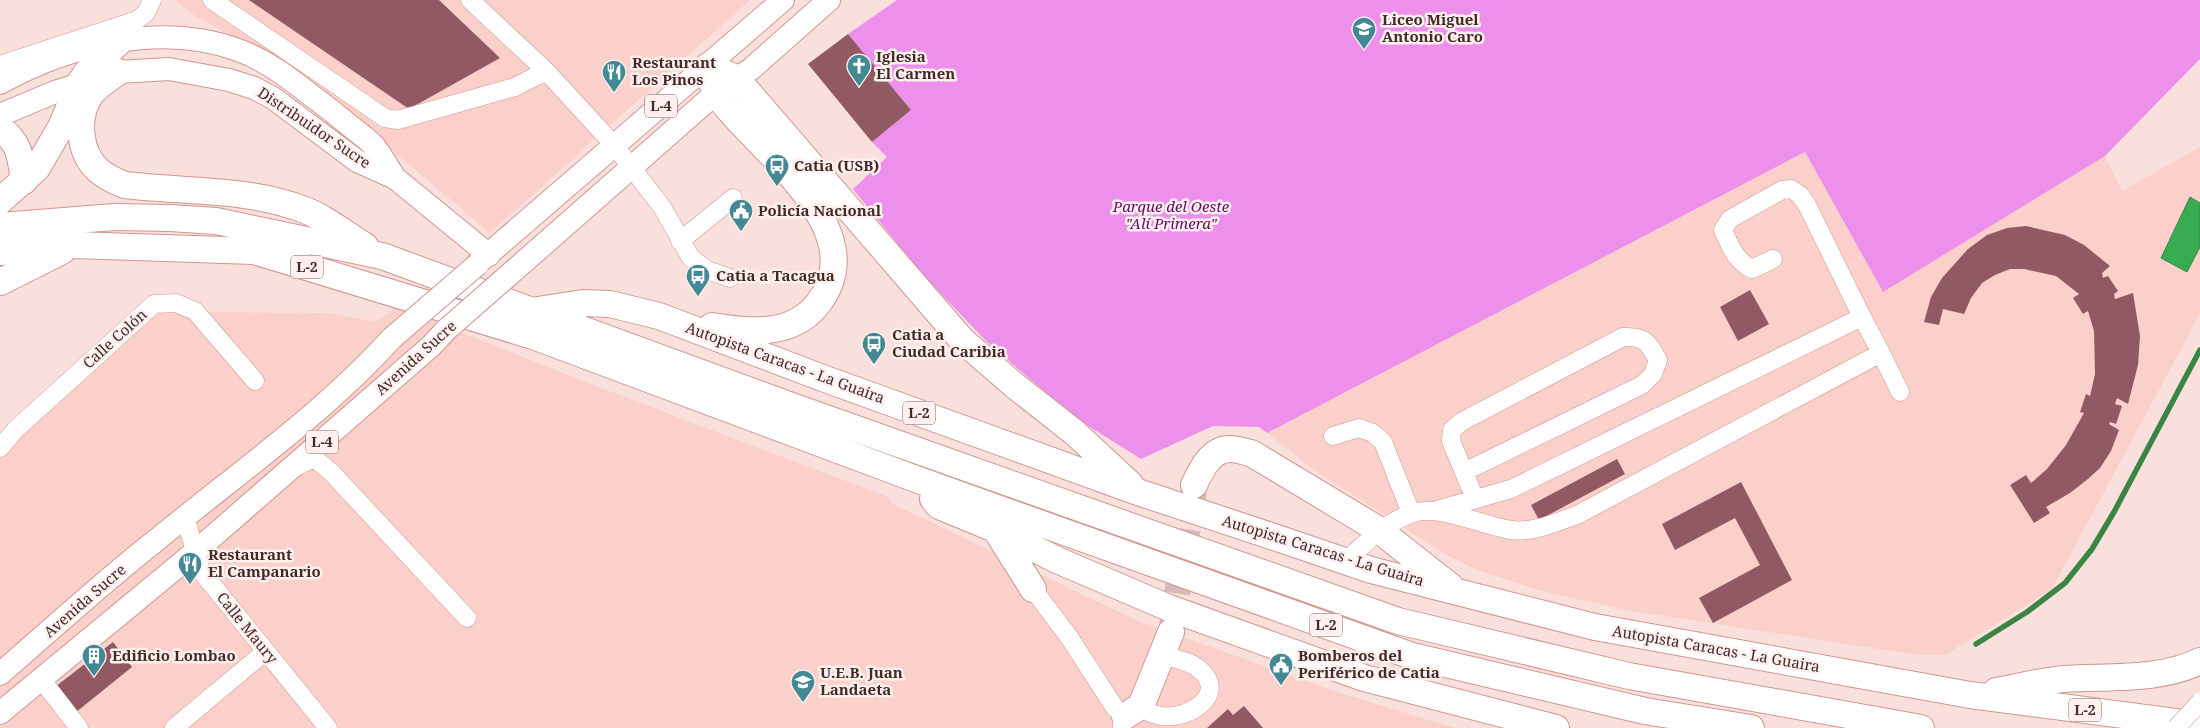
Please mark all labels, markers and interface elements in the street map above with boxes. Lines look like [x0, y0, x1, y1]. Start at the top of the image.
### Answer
place label: Liceo Miguel Antonio Caro [1382, 9, 1483, 46]
school or university icon: Liceo Miguel Antonio Caro [1351, 16, 1377, 50]
place label: Iglesia El Carmen [876, 46, 955, 83]
place label: Restaurant Los Pinos [632, 52, 716, 89]
church icon: Iglesia El Carmen [846, 53, 872, 87]
restaurant icon: Restaurant Los Pinos [601, 59, 627, 93]
street label: Distribuidor Sucre [254, 82, 375, 172]
road number: L-4 [645, 94, 677, 118]
bus stop icon: Catia (USB) [764, 153, 790, 187]
place label: Catia (USB) [794, 155, 879, 175]
park label: Parque del Oeste "Alí Primera" [1112, 196, 1230, 233]
public building icon: Policía Nacional [728, 198, 754, 232]
place label: Policía Nacional [758, 200, 882, 220]
road number: L-2 [291, 256, 323, 278]
bus stop icon: Catia a Tacagua [685, 263, 711, 297]
place label: Catia a Tacagua [716, 265, 835, 285]
street label: Calle Colón [78, 304, 151, 372]
street label: Avenida Sucre [371, 316, 460, 399]
street label: Autopista Caracas - La Guaira [683, 317, 888, 407]
place label: Catia a Ciudad Caribia [892, 324, 1006, 361]
bus stop icon: Catia a Ciudad Caribia [861, 331, 887, 365]
road number: L-2 [903, 402, 935, 424]
road number: L-4 [306, 431, 338, 454]
street label: Autopista Caracas - La Guaira [1220, 510, 1427, 590]
place label: Restaurant El Campanario [208, 544, 321, 581]
restaurant icon: Restaurant El Campanario [177, 551, 203, 585]
street label: Avenida Sucre [39, 559, 130, 641]
street label: Calle Maury [213, 587, 283, 668]
road number: L-2 [1310, 614, 1342, 636]
street label: Autopista Caracas - La Guaira [1611, 620, 1822, 676]
building icon: Edificio Lombao [81, 643, 107, 677]
place label: Edificio Lombao [112, 645, 236, 665]
place label: Bomberos del Periférico de Catia [1298, 645, 1440, 682]
public building icon: Bomberos del Periférico de Catia [1268, 652, 1294, 686]
place label: U.E.B. Juan Landaeta [820, 662, 903, 699]
school or university icon: U.E.B. Juan Landaeta [790, 669, 816, 703]
road number: L-2 [2069, 698, 2101, 722]

